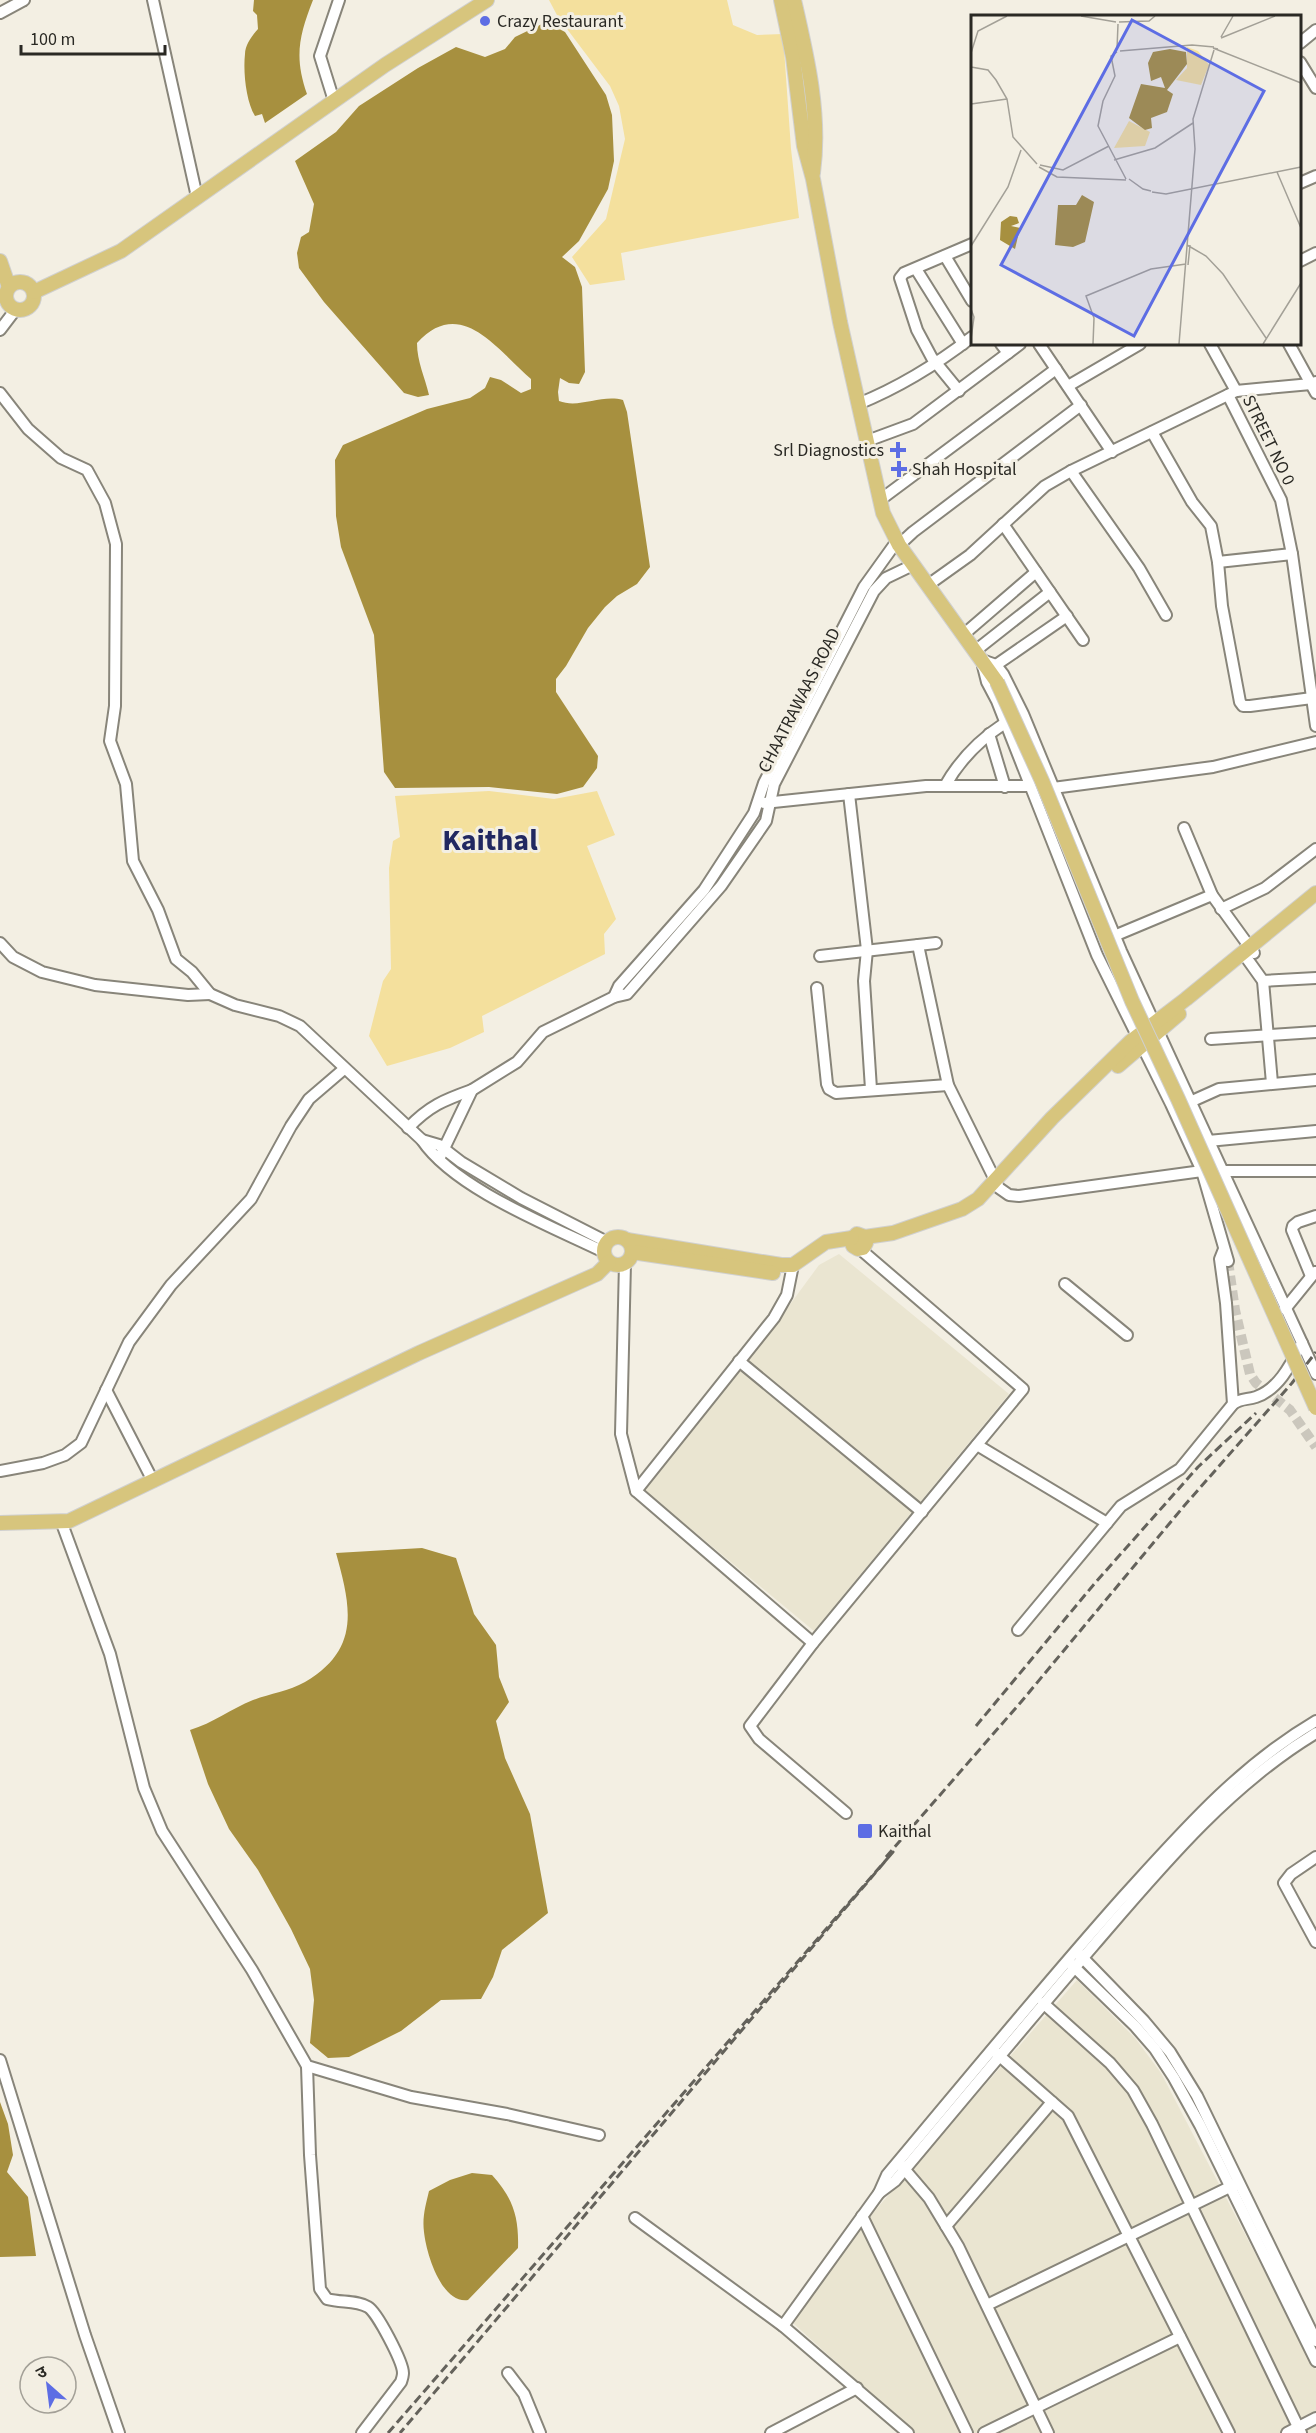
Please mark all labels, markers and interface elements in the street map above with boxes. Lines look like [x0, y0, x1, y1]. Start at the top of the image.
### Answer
place label: Crazy Restaurant [497, 9, 623, 34]
marker: Crazy Restaurant [478, 14, 492, 28]
inset map [971, 15, 1301, 345]
scale bar [21, 18, 165, 56]
text: 100 m [30, 27, 75, 52]
street label: STREET NO 0 [1236, 391, 1301, 490]
place label: Srl Diagnostics [773, 438, 884, 463]
marker: Srl Diagnostics [889, 441, 907, 459]
place label: Shah Hospital [912, 457, 1017, 482]
marker: Shah Hospital [890, 460, 908, 478]
street label: CHAATRAWAAS ROAD [752, 623, 847, 777]
district label: Kaithal [442, 819, 538, 862]
place label: Kaithal [878, 1819, 931, 1844]
marker: Kaithal [856, 1822, 874, 1840]
north arrow [18, 2355, 78, 2415]
text: उ [32, 2360, 51, 2385]

